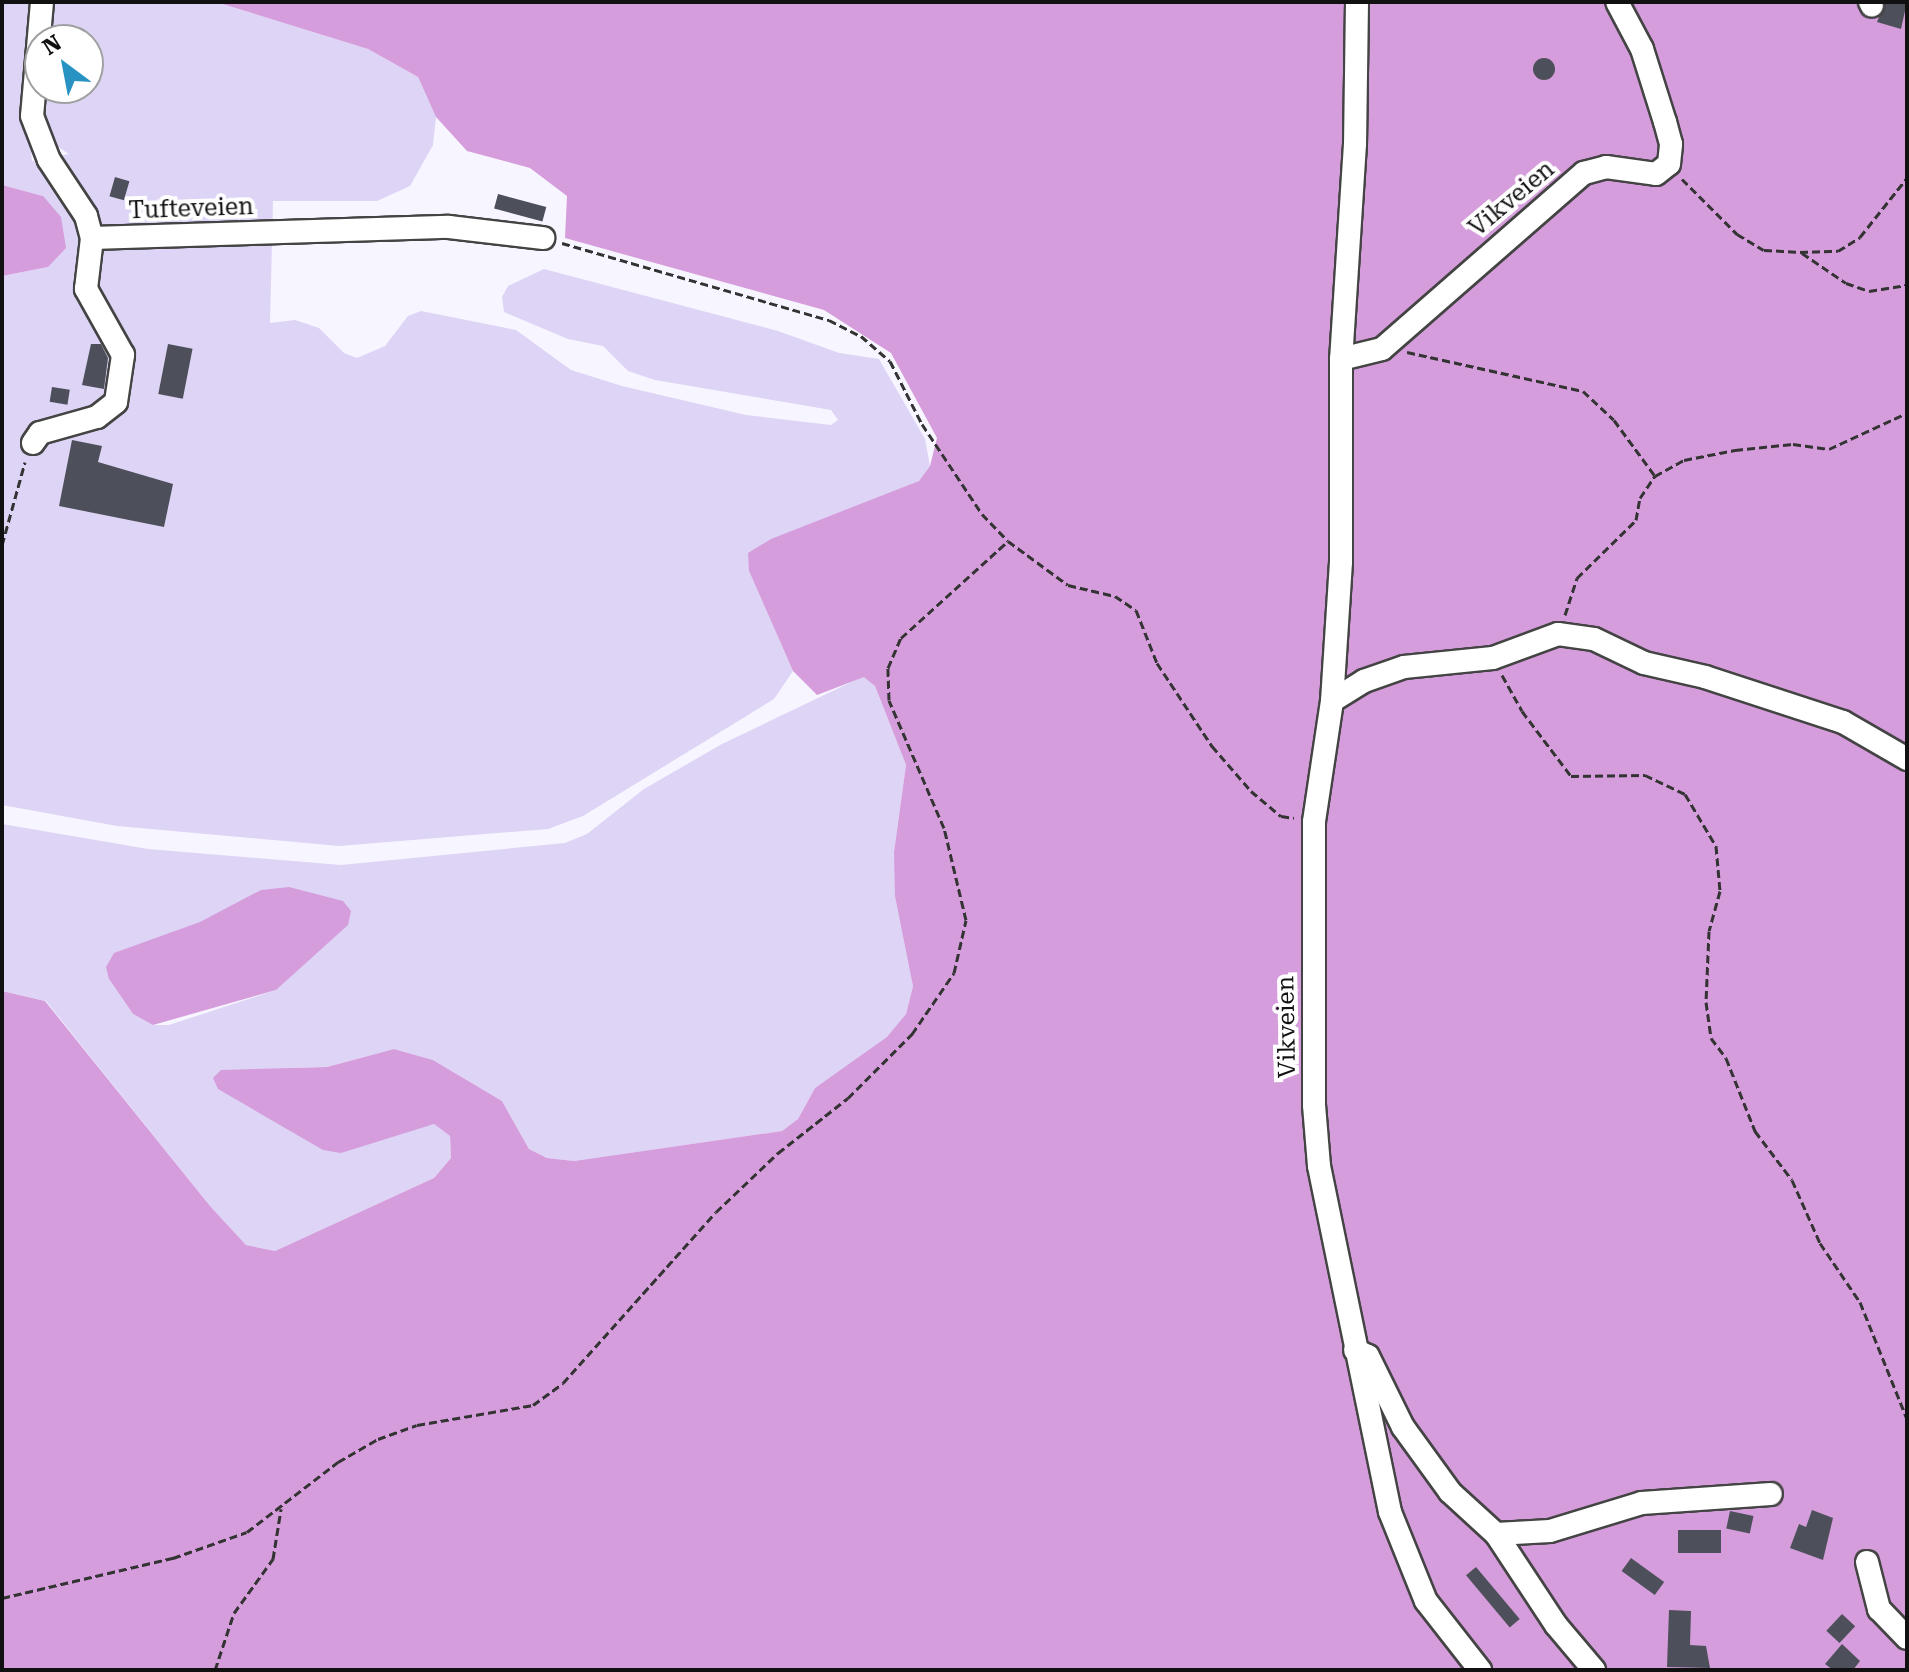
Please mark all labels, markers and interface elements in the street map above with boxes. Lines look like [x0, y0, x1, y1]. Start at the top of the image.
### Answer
north arrow [24, 24, 104, 104]
text: N [38, 30, 66, 60]
street label: Vikveien [1464, 155, 1560, 243]
street label: Tufteveien [128, 192, 254, 226]
street label: Vikveien [1272, 976, 1302, 1078]

